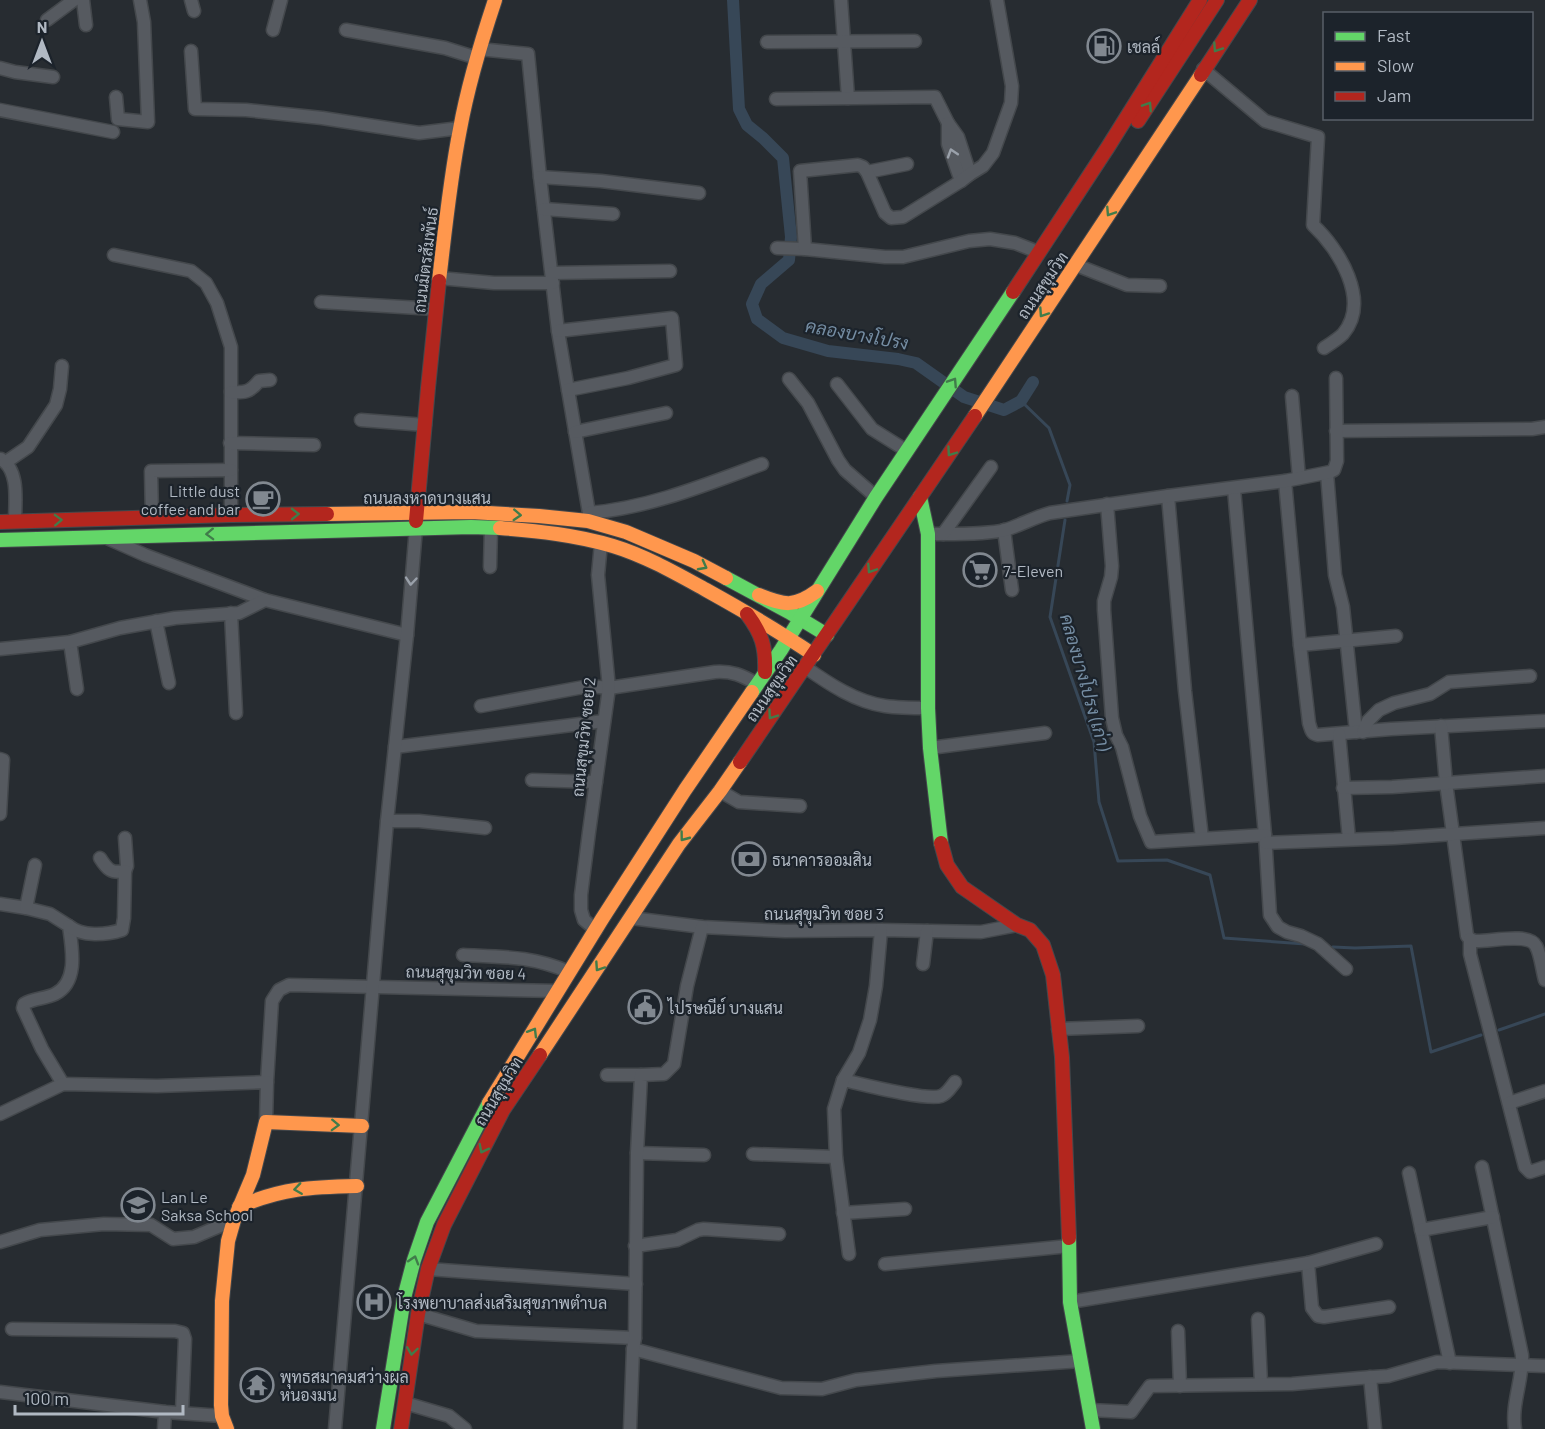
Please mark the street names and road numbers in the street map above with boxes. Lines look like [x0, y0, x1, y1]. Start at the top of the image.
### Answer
street label: ถนนมิตรสัมพันธ์ [407, 205, 441, 314]
street label: ถนนสุขุมวิท [1013, 248, 1074, 324]
street label: ถนนลงหาดบางแสน [363, 488, 491, 507]
street label: ถนนสุขุมวิท [741, 651, 803, 727]
street label: ถนนสุขุมวิท ซอย 2 [567, 676, 602, 798]
street label: ถนนสุขุมวิท ซอย 3 [764, 904, 884, 926]
street label: ถนนสุขุมวิท ซอย 4 [405, 961, 526, 986]
street label: ถนนสุขุมวิท [470, 1053, 529, 1130]

